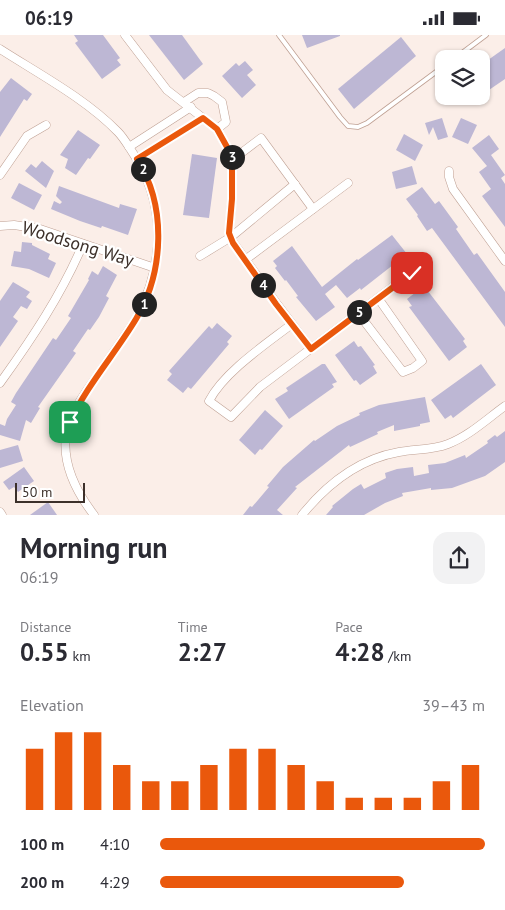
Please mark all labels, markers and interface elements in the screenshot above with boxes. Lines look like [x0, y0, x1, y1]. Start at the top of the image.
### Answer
text: 06:19 [25, 6, 73, 30]
map controls [435, 50, 490, 105]
button: layers [435, 50, 490, 105]
pin: 3 [220, 145, 244, 169]
text: 3 [229, 148, 236, 166]
pin: 2 [130, 157, 156, 181]
text: 2 [140, 160, 147, 178]
street label: Woodsong Way [19, 216, 137, 272]
pin [391, 252, 433, 294]
icon: check [398, 259, 426, 287]
pin: 4 [250, 273, 276, 297]
text: 4 [260, 276, 267, 294]
pin: 1 [132, 291, 156, 317]
text: 1 [141, 295, 148, 313]
pin: 5 [346, 299, 372, 325]
text: 5 [356, 303, 363, 321]
pin [49, 401, 91, 443]
icon: arrive [56, 408, 84, 436]
scale bar [15, 480, 85, 503]
text: 50 m [22, 483, 52, 501]
text: Morning run [20, 529, 168, 566]
button: share [433, 532, 485, 584]
text: 06:19 [20, 567, 58, 587]
text: Distance [20, 618, 71, 636]
text: Time [178, 618, 208, 636]
text: Pace [335, 618, 363, 636]
text: 0.55 [20, 636, 69, 668]
text: 2:27 [178, 636, 227, 668]
text: 4:28 [335, 636, 385, 668]
text: km [69, 647, 91, 665]
text: /km [385, 647, 411, 665]
text: Elevation [20, 695, 84, 715]
text: 39–43 m [422, 695, 485, 715]
text: 100 m [20, 834, 64, 854]
text: 4:10 [100, 834, 130, 854]
text: 200 m [20, 872, 64, 892]
text: 4:29 [100, 872, 130, 892]

